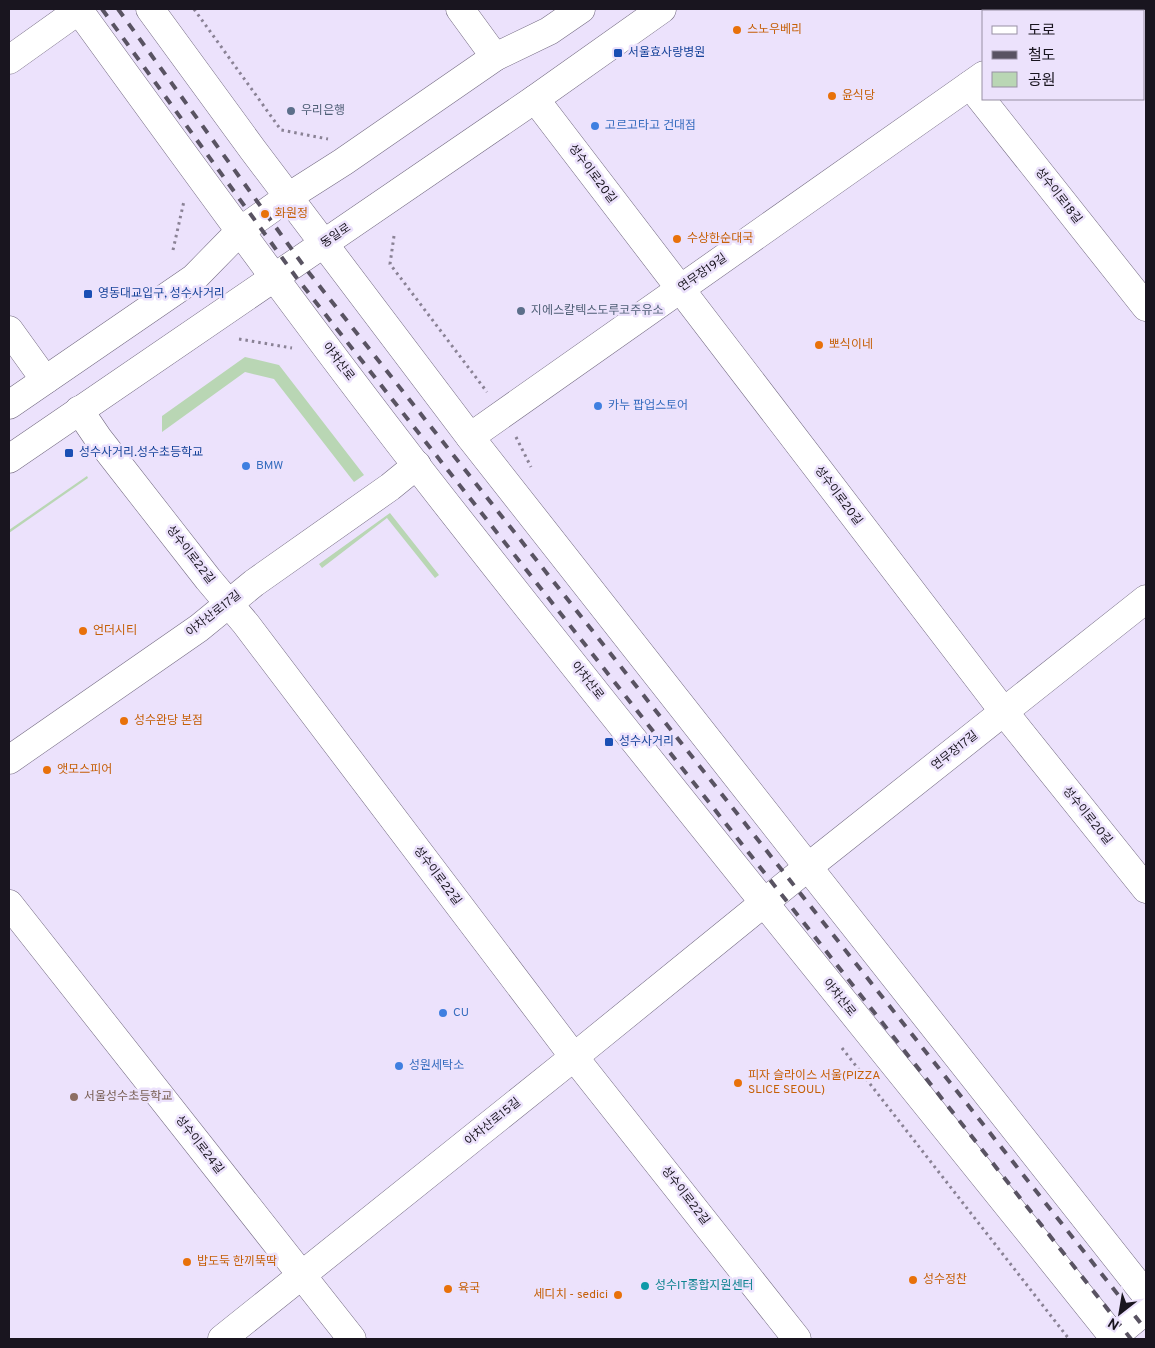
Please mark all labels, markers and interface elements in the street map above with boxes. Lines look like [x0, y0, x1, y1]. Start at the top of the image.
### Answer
legend [982, 10, 1145, 100]
place label: 스노우베리 [747, 22, 802, 38]
text: 도로 [1028, 22, 1056, 41]
marker: 스노우베리 [731, 24, 743, 36]
place label: 서울효사랑병원 [628, 45, 705, 61]
marker: 서울효사랑병원 [612, 47, 624, 59]
text: 철도 [1028, 47, 1056, 66]
text: 공원 [1028, 72, 1056, 91]
place label: 윤식당 [842, 88, 875, 104]
marker: 윤식당 [826, 90, 838, 102]
place label: 우리은행 [301, 103, 345, 119]
marker: 우리은행 [285, 105, 297, 117]
place label: 고르고타고 건대점 [605, 118, 696, 134]
marker: 고르고타고 건대점 [589, 120, 601, 132]
street label: 성수이로20길 [564, 141, 620, 207]
street label: 성수이로18길 [1031, 165, 1085, 227]
place label: 화원정 [275, 206, 308, 222]
marker: 화원정 [259, 208, 271, 220]
street label: 동일로 [318, 220, 354, 252]
place label: 수상한순대국 [687, 231, 753, 247]
marker: 수상한순대국 [671, 233, 683, 245]
street label: 연무장19길 [676, 250, 730, 296]
place label: 영동대교입구, 성수사거리 [98, 286, 225, 302]
marker: 영동대교입구, 성수사거리 [82, 288, 94, 300]
place label: 지에스칼텍스도루코주유소 [531, 303, 663, 319]
marker: 지에스칼텍스도루코주유소 [515, 305, 527, 317]
place label: 뽀식이네 [829, 337, 873, 353]
marker: 뽀식이네 [813, 339, 825, 351]
street label: 아차산로 [318, 340, 358, 384]
place label: 카누 팝업스토어 [608, 398, 688, 414]
marker: 카누 팝업스토어 [592, 400, 604, 412]
place label: 성수사거리.성수초등학교 [79, 445, 203, 461]
marker: 성수사거리.성수초등학교 [63, 447, 75, 459]
place label: BMW [256, 458, 283, 474]
marker: BMW [240, 460, 252, 472]
street label: 성수이로20길 [810, 463, 866, 529]
street label: 성수이로22길 [162, 523, 218, 587]
street label: 아차산로17길 [183, 587, 245, 641]
place label: 언더시티 [93, 623, 137, 639]
marker: 언더시티 [77, 625, 89, 637]
street label: 아차산로 [567, 659, 607, 703]
place label: 성수완당 본점 [134, 713, 203, 729]
marker: 성수완당 본점 [118, 715, 130, 727]
street label: 연무장17길 [928, 728, 982, 774]
place label: 성수사거리 [619, 734, 674, 750]
marker: 성수사거리 [603, 736, 615, 748]
place label: 앳모스피어 [57, 762, 112, 778]
marker: 앳모스피어 [41, 764, 53, 776]
street label: 성수이로20길 [1059, 784, 1115, 848]
street label: 성수이로22길 [410, 843, 464, 909]
street label: 아차산로 [819, 976, 859, 1020]
place label: CU [453, 1005, 469, 1021]
marker: CU [437, 1007, 449, 1019]
place label: 성원세탁소 [409, 1058, 464, 1074]
marker: 성원세탁소 [393, 1060, 405, 1072]
place label: 피자 슬라이스 서울(PIZZA SLICE SEOUL) [748, 1068, 880, 1098]
marker: 피자 슬라이스 서울(PIZZA SLICE SEOUL) [732, 1077, 744, 1089]
place label: 서울성수초등학교 [84, 1089, 172, 1105]
marker: 서울성수초등학교 [68, 1091, 80, 1103]
street label: 아차산로15길 [462, 1095, 524, 1149]
street label: 성수이로24길 [171, 1113, 227, 1177]
street label: 성수이로22길 [657, 1164, 713, 1228]
place label: 밥도둑 한끼뚝딱 [197, 1254, 277, 1270]
marker: 밥도둑 한끼뚝딱 [181, 1256, 193, 1268]
place label: 성수정찬 [923, 1272, 967, 1288]
marker: 성수정찬 [907, 1274, 919, 1286]
place label: 성수IT종합지원센터 [655, 1278, 754, 1294]
marker: 성수IT종합지원센터 [639, 1280, 651, 1292]
place label: 육국 [458, 1281, 480, 1297]
marker: 육국 [442, 1283, 454, 1295]
place label: 세디치 - sedici [533, 1287, 608, 1303]
north arrow [1095, 1288, 1145, 1338]
marker: 세디치 - sedici [612, 1289, 624, 1301]
text: N [1105, 1313, 1123, 1333]

